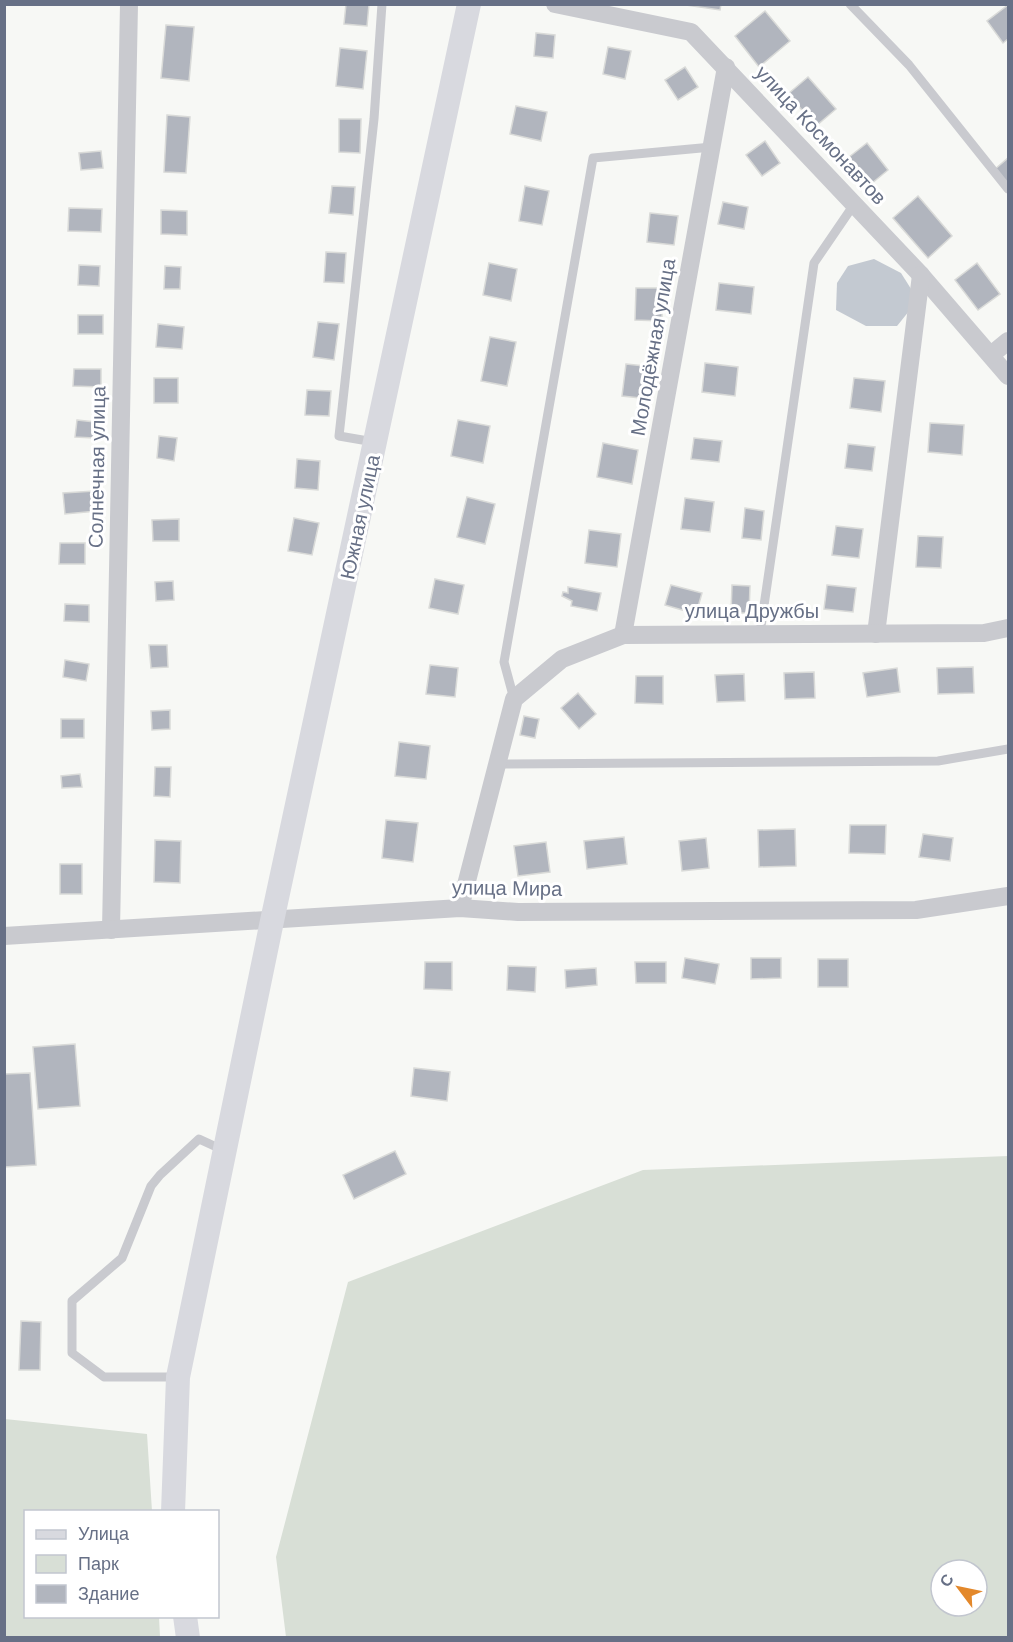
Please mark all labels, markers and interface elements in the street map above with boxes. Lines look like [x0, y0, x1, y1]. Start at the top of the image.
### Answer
street label: улица Космонавтов [750, 60, 892, 210]
street label: Молодёжная улица [625, 255, 682, 438]
street label: Солнечная улица [83, 385, 111, 548]
street label: Южная улица [334, 451, 386, 582]
street label: улица Дружбы [685, 598, 819, 624]
street label: улица Мира [452, 874, 563, 902]
legend [24, 1510, 219, 1618]
text: Улица [78, 1522, 130, 1546]
text: Парк [78, 1552, 119, 1576]
north arrow [929, 1558, 989, 1618]
text: С [935, 1569, 959, 1591]
text: Здание [78, 1582, 139, 1606]

